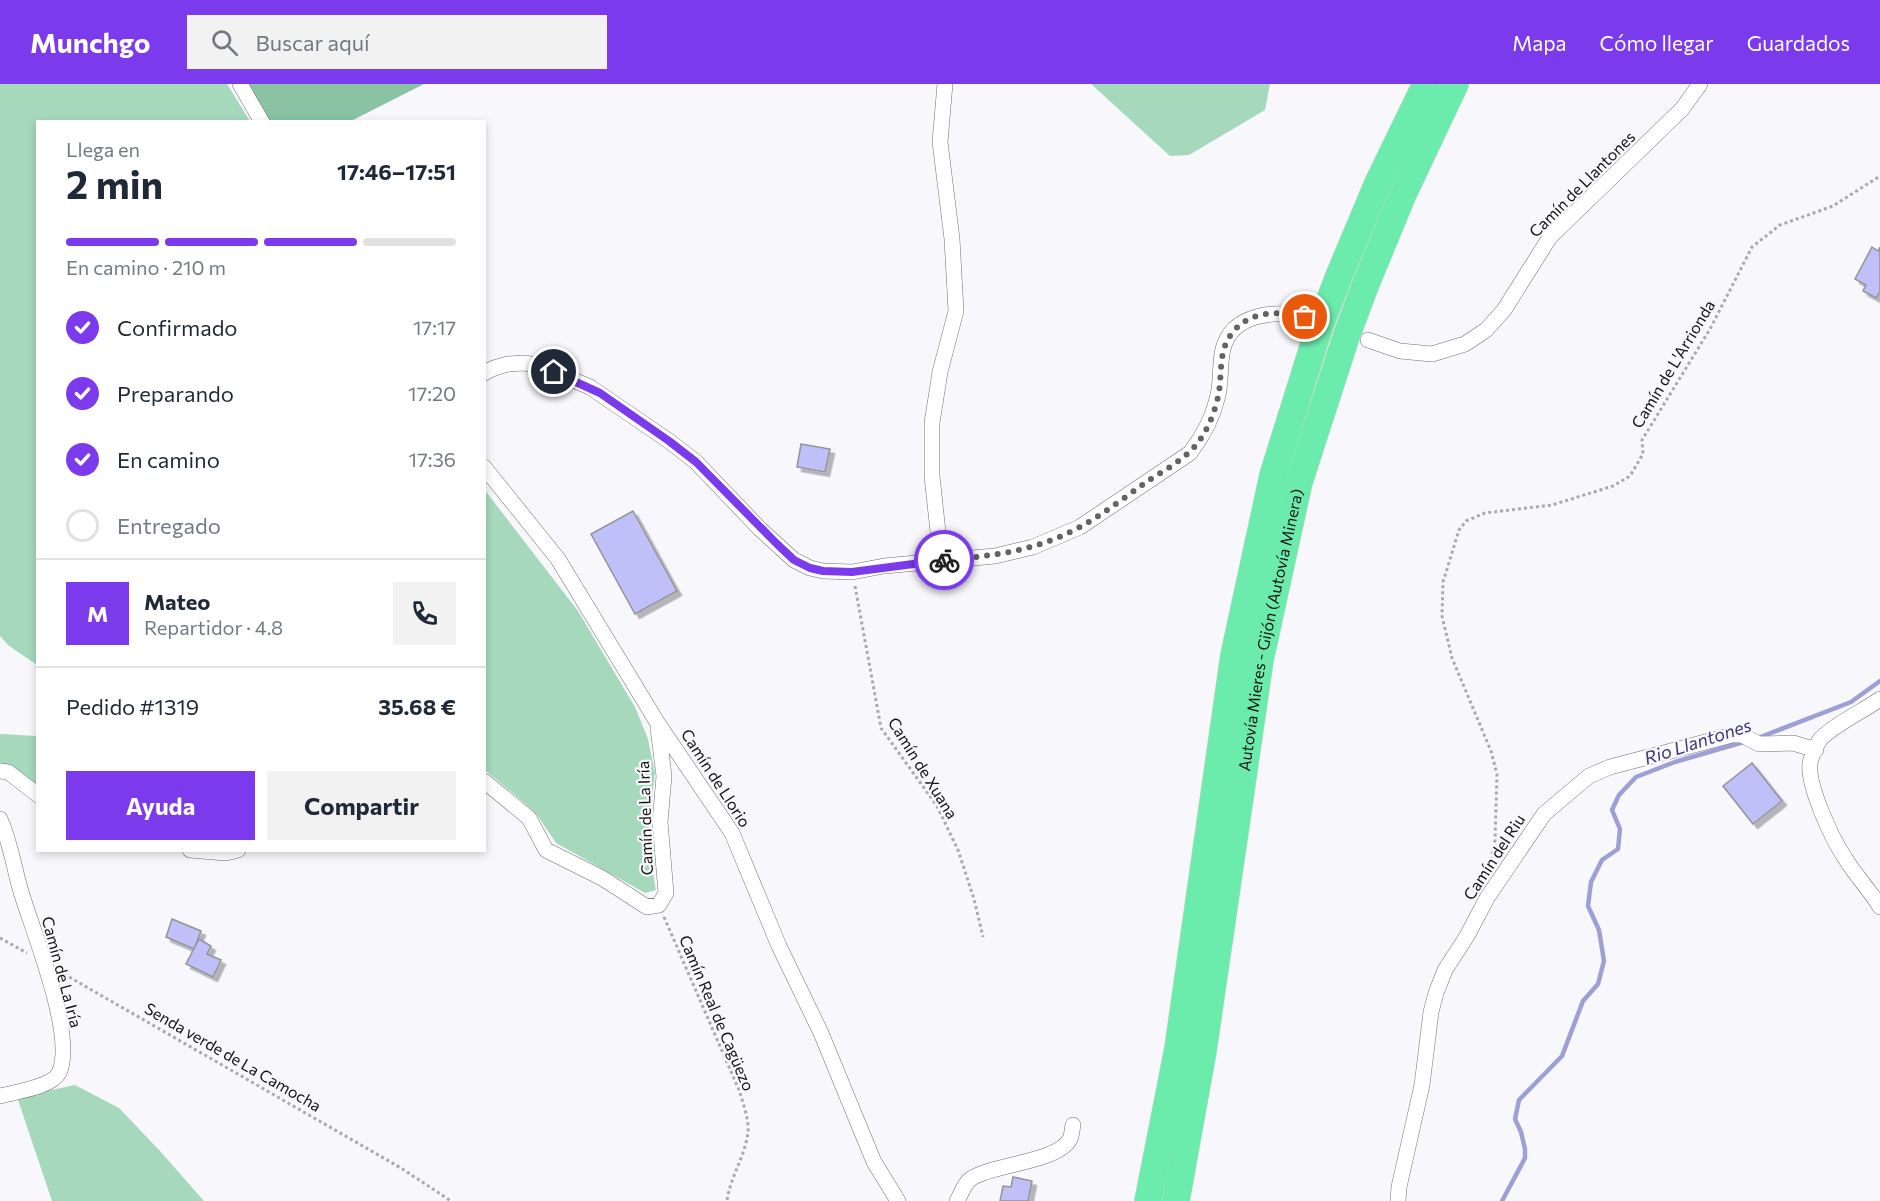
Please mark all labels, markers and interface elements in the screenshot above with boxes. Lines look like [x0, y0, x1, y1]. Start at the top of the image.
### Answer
search box [187, 15, 607, 69]
text: Munchgo [30, 25, 151, 59]
icon: search [208, 26, 241, 59]
text: Buscar aquí [256, 29, 370, 56]
text: Mapa [1512, 30, 1567, 55]
text: Cómo llegar [1600, 30, 1714, 55]
text: Guardados [1747, 30, 1850, 55]
street label: Camín de Llantones [1525, 127, 1639, 241]
text: Llega en [66, 137, 140, 161]
text: 17:46–17:51 [337, 158, 456, 185]
text: 2 min [66, 159, 163, 207]
text: En camino · 210 m [66, 255, 226, 279]
pin [1279, 291, 1330, 342]
street label: Camín de L'Arrionda [1627, 296, 1718, 431]
icon: bag [1288, 300, 1321, 333]
icon: check [66, 311, 99, 344]
text: Confirmado [117, 314, 238, 341]
text: 17:17 [413, 315, 456, 339]
pin [528, 346, 579, 397]
icon: home [537, 355, 570, 388]
icon: check [66, 377, 99, 410]
text: Preparando [117, 380, 234, 407]
text: 17:20 [408, 381, 456, 405]
icon: check [66, 443, 99, 476]
text: En camino [117, 446, 220, 473]
text: 17:36 [409, 447, 456, 471]
street label: Autovía Mieres - Gijón (Autovía Minera) [1234, 487, 1306, 772]
text: Entregado [117, 512, 221, 539]
courier [914, 530, 974, 590]
icon: bike [928, 544, 961, 577]
button: phone [393, 582, 456, 645]
text: Mateo [144, 588, 211, 615]
text: M [87, 600, 108, 627]
text: Repartidor · 4.8 [144, 615, 283, 639]
text: Pedido #1319 [66, 693, 199, 720]
text: 35.68 € [378, 693, 456, 720]
water label: Rio Llantones [1641, 713, 1754, 769]
street label: Camín de Xuana [885, 714, 962, 822]
street label: Camín de Llorio [678, 725, 755, 830]
street label: Camín de La Iría [633, 761, 656, 875]
button: Ayuda [66, 771, 255, 840]
button: Compartir [267, 771, 456, 840]
street label: Camín del Riu [1459, 810, 1528, 903]
street label: Camín de La Iría [39, 914, 86, 1030]
street label: Camín Real de Cagüezo [676, 932, 759, 1094]
street label: Senda verde de La Camocha [142, 998, 325, 1115]

